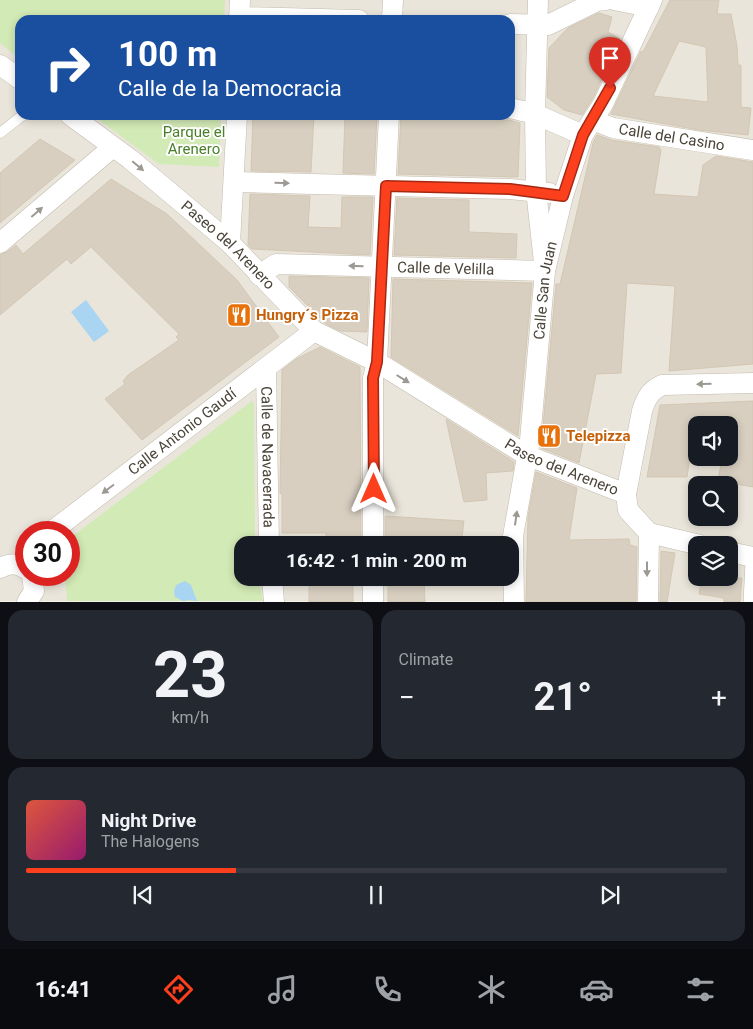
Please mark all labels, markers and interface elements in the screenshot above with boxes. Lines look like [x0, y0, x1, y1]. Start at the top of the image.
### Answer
text: 100 m [118, 34, 217, 75]
icon: right [35, 35, 100, 100]
pin [589, 37, 631, 88]
icon: arrive [596, 44, 624, 72]
text: Calle de la Democracia [118, 76, 342, 101]
street label: Calle del Casino [617, 120, 726, 154]
park label: Parque el Arenero [163, 123, 225, 158]
one-way arrow [132, 160, 144, 171]
one-way arrow [275, 180, 291, 188]
street label: Paseo del Arenero [178, 197, 279, 293]
one-way arrow [30, 206, 43, 217]
street label: Calle San Juan [530, 239, 561, 340]
street label: Calle de Velilla [397, 258, 494, 279]
one-way arrow [348, 262, 364, 270]
restaurant icon: Hungry´s Pizza [226, 302, 252, 328]
place label: Hungry´s Pizza [256, 306, 358, 324]
one-way arrow [397, 374, 410, 383]
one-way arrow [696, 380, 712, 388]
street label: Calle Antonio Gaudí [124, 384, 241, 479]
street label: Calle de Navacerrada [257, 386, 278, 528]
map controls [688, 416, 738, 586]
button: sound [688, 416, 738, 466]
restaurant icon: Telepizza [536, 423, 562, 449]
place label: Telepizza [566, 427, 631, 445]
street label: Paseo del Arenero [501, 435, 621, 499]
position arrow [347, 462, 399, 514]
button: search [688, 476, 738, 526]
one-way arrow [102, 483, 115, 494]
one-way arrow [512, 510, 520, 526]
speed limit sign: 30 [15, 521, 80, 586]
button: layers [688, 536, 738, 586]
text: 16:42 · 1 min · 200 m [286, 549, 467, 572]
one-way arrow [643, 562, 651, 578]
text: 23 [153, 637, 228, 713]
text: Climate [399, 650, 453, 669]
text: 21° [534, 675, 592, 719]
text: − [399, 681, 415, 714]
text: + [711, 681, 727, 714]
text: km/h [171, 708, 209, 727]
text: Night Drive [101, 809, 196, 832]
text: The Halogens [101, 832, 200, 851]
icon: previous [129, 881, 157, 909]
icon: pause [362, 881, 390, 909]
icon: next [596, 881, 624, 909]
icon: directions [161, 972, 196, 1007]
icon: music [265, 972, 300, 1007]
icon: phone [370, 972, 405, 1007]
icon: climate [474, 972, 509, 1007]
icon: car [579, 972, 614, 1007]
icon: filters [683, 972, 718, 1007]
text: 16:41 [35, 977, 91, 1002]

